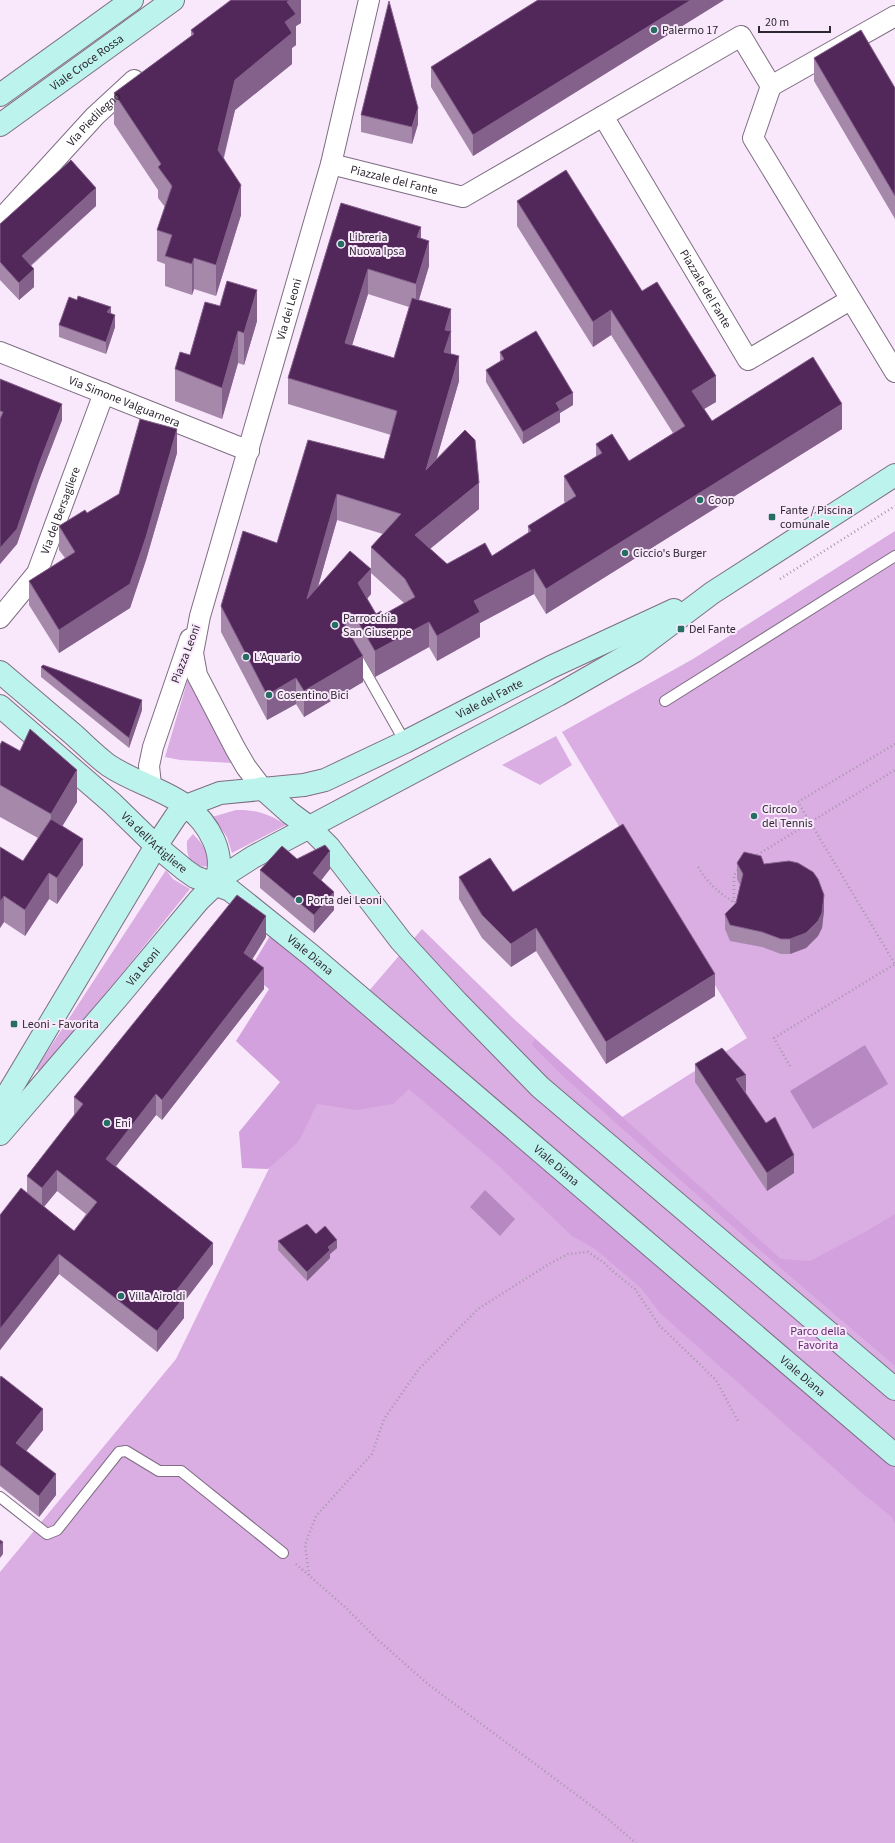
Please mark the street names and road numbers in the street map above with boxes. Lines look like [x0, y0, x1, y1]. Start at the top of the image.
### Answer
street label: Viale Croce Rossa [47, 30, 127, 95]
street label: Via Piedilegno [63, 88, 125, 150]
street label: Piazzale del Fante [349, 161, 440, 199]
street label: Piazzale del Fante [676, 246, 736, 332]
street label: Via dei Leoni [272, 276, 306, 342]
street label: Via Simone Valguarnera [66, 372, 183, 431]
street label: Via del Bersagliere [36, 464, 84, 557]
street label: Piazza Leoni [167, 622, 205, 686]
street label: Viale del Fante [453, 674, 526, 723]
street label: Via dell'Artigliere [117, 808, 191, 877]
street label: Viale Diana [283, 930, 337, 979]
street label: Via Leoni [122, 944, 164, 990]
street label: Viale Diana [530, 1141, 583, 1190]
street label: Viale Diana [776, 1351, 829, 1401]

